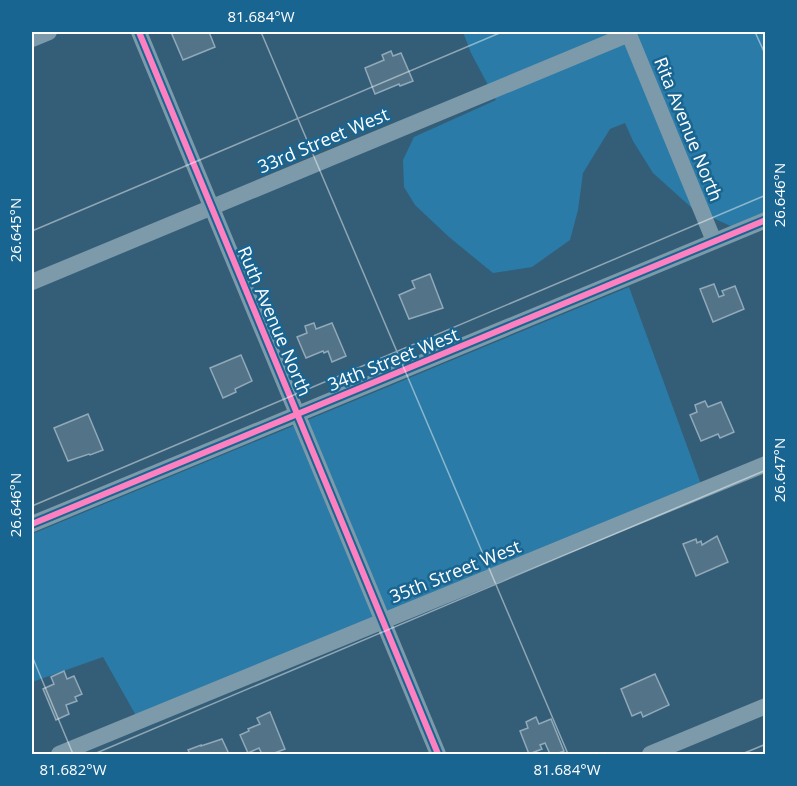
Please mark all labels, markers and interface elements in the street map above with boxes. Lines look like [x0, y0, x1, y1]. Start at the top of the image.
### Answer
text: 81.684°W [227, 6, 295, 26]
street label: Rita Avenue North [649, 53, 729, 205]
street label: 33rd Street West [254, 102, 392, 178]
text: 26.646°N [769, 163, 789, 227]
text: 26.645°N [5, 198, 25, 262]
street label: Ruth Avenue North [233, 242, 317, 400]
street label: 34th Street West [324, 322, 462, 396]
text: 26.647°N [769, 438, 789, 502]
text: 26.646°N [5, 473, 25, 537]
street label: 35th Street West [386, 534, 524, 608]
text: 81.682°W [39, 759, 107, 779]
text: 81.684°W [533, 759, 601, 779]

